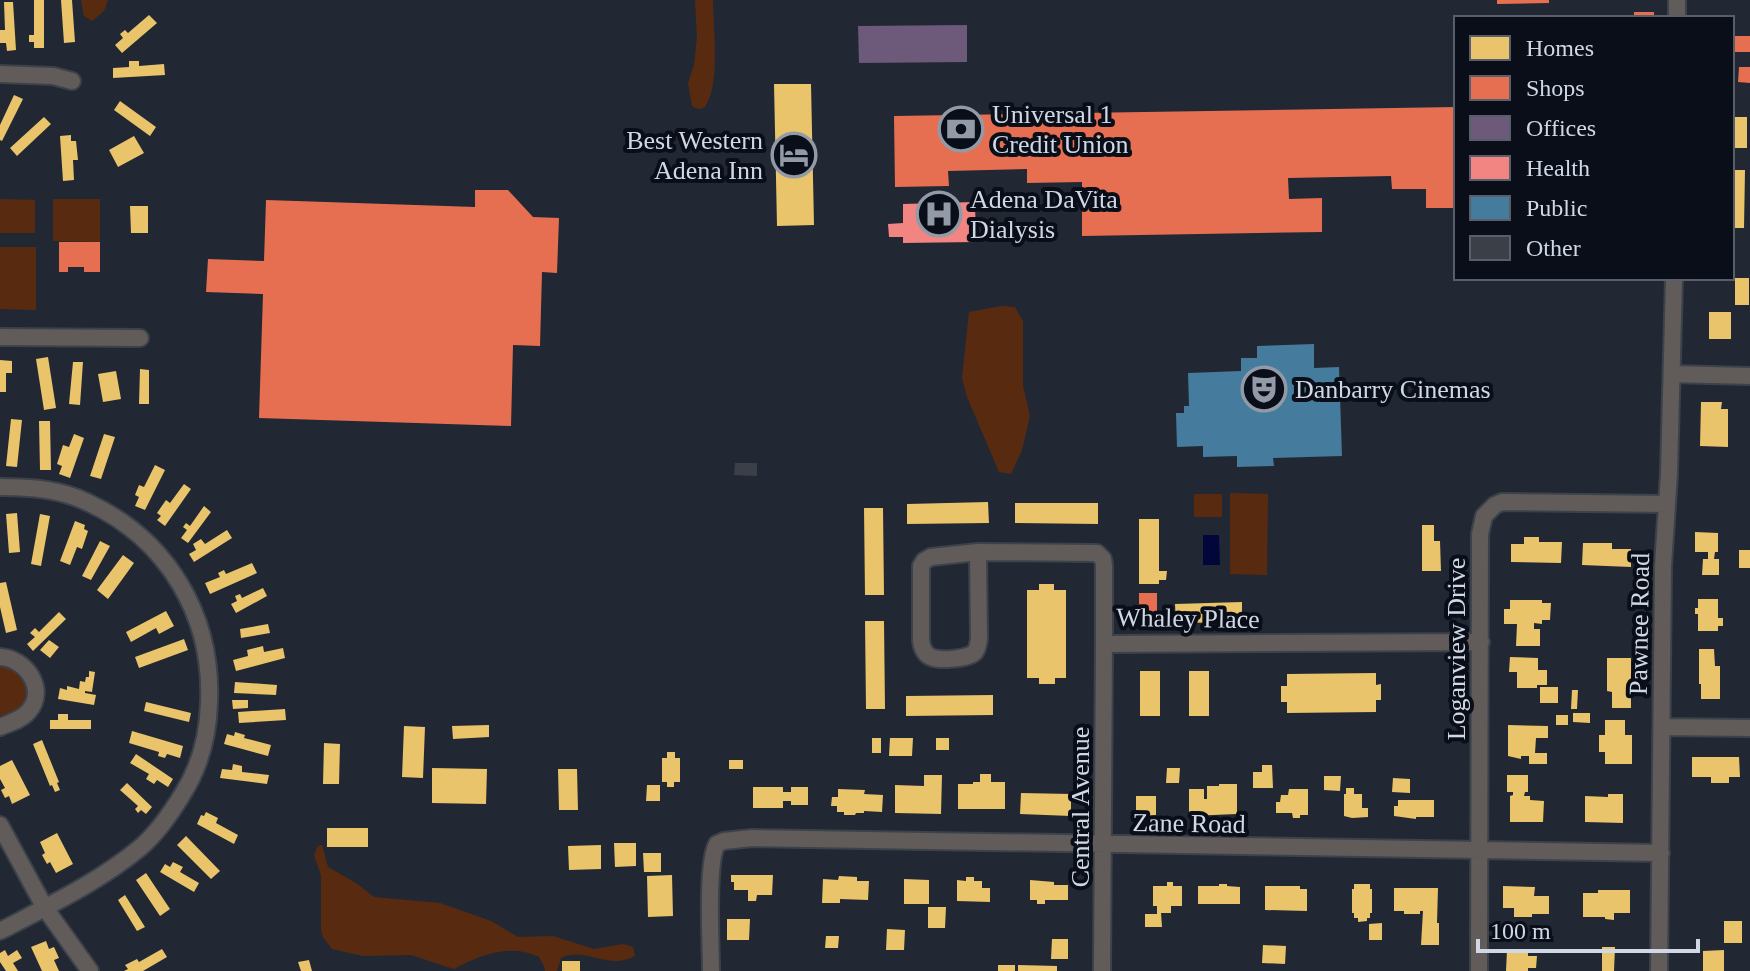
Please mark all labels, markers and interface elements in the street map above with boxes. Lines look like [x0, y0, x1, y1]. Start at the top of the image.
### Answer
legend [1454, 16, 1734, 280]
text: Homes [1526, 35, 1594, 61]
text: Shops [1526, 75, 1585, 101]
place label: Universal 1 Credit Union [992, 100, 1129, 159]
bank icon: Universal 1 Credit Union [937, 105, 985, 153]
text: Offices [1526, 115, 1596, 141]
place label: Best Western Adena Inn [626, 126, 763, 185]
hotel icon: Best Western Adena Inn [770, 131, 818, 179]
text: Health [1526, 155, 1590, 181]
place label: Adena DaVita Dialysis [970, 185, 1118, 244]
hospital icon: Adena DaVita Dialysis [915, 190, 963, 238]
text: Public [1526, 195, 1587, 221]
text: Other [1526, 235, 1581, 261]
theatre icon: Danbarry Cinemas [1240, 365, 1288, 413]
place label: Danbarry Cinemas [1295, 375, 1491, 404]
street label: Pawnee Road [1624, 553, 1655, 695]
street label: Loganview Drive [1442, 558, 1471, 740]
street label: Whaley Place [1116, 603, 1260, 634]
street label: Central Avenue [1066, 727, 1095, 887]
street label: Zane Road [1132, 808, 1246, 839]
scale bar [1478, 903, 1698, 953]
text: 100 m [1490, 918, 1551, 944]

